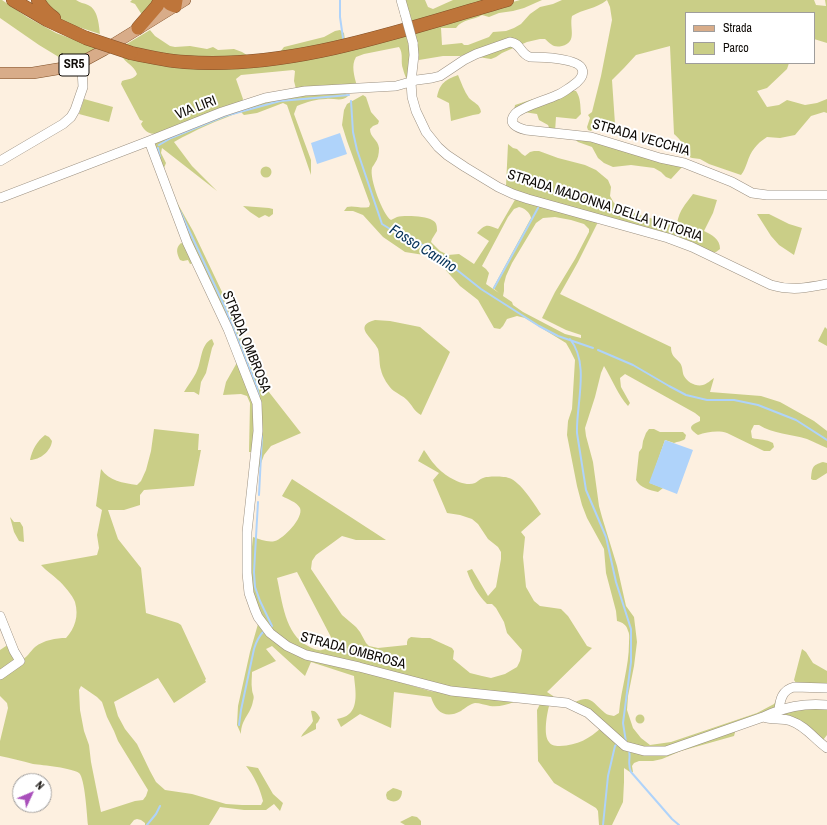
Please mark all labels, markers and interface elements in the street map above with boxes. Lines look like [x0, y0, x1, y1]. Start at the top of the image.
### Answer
legend [685, 12, 815, 64]
text: Strada [723, 20, 752, 36]
text: Parco [723, 40, 749, 56]
road number: SR5 [59, 54, 89, 76]
street label: VIA LIRI [173, 92, 219, 124]
street label: STRADA VECCHIA [590, 116, 692, 160]
street label: STRADA MADONNA DELLA VITTORIA [505, 167, 705, 245]
water label: Fosso Canino [386, 221, 460, 277]
street label: STRADA OMBROSA [218, 289, 274, 395]
street label: STRADA OMBROSA [298, 629, 408, 673]
north arrow [12, 773, 52, 813]
text: N [33, 778, 47, 793]

